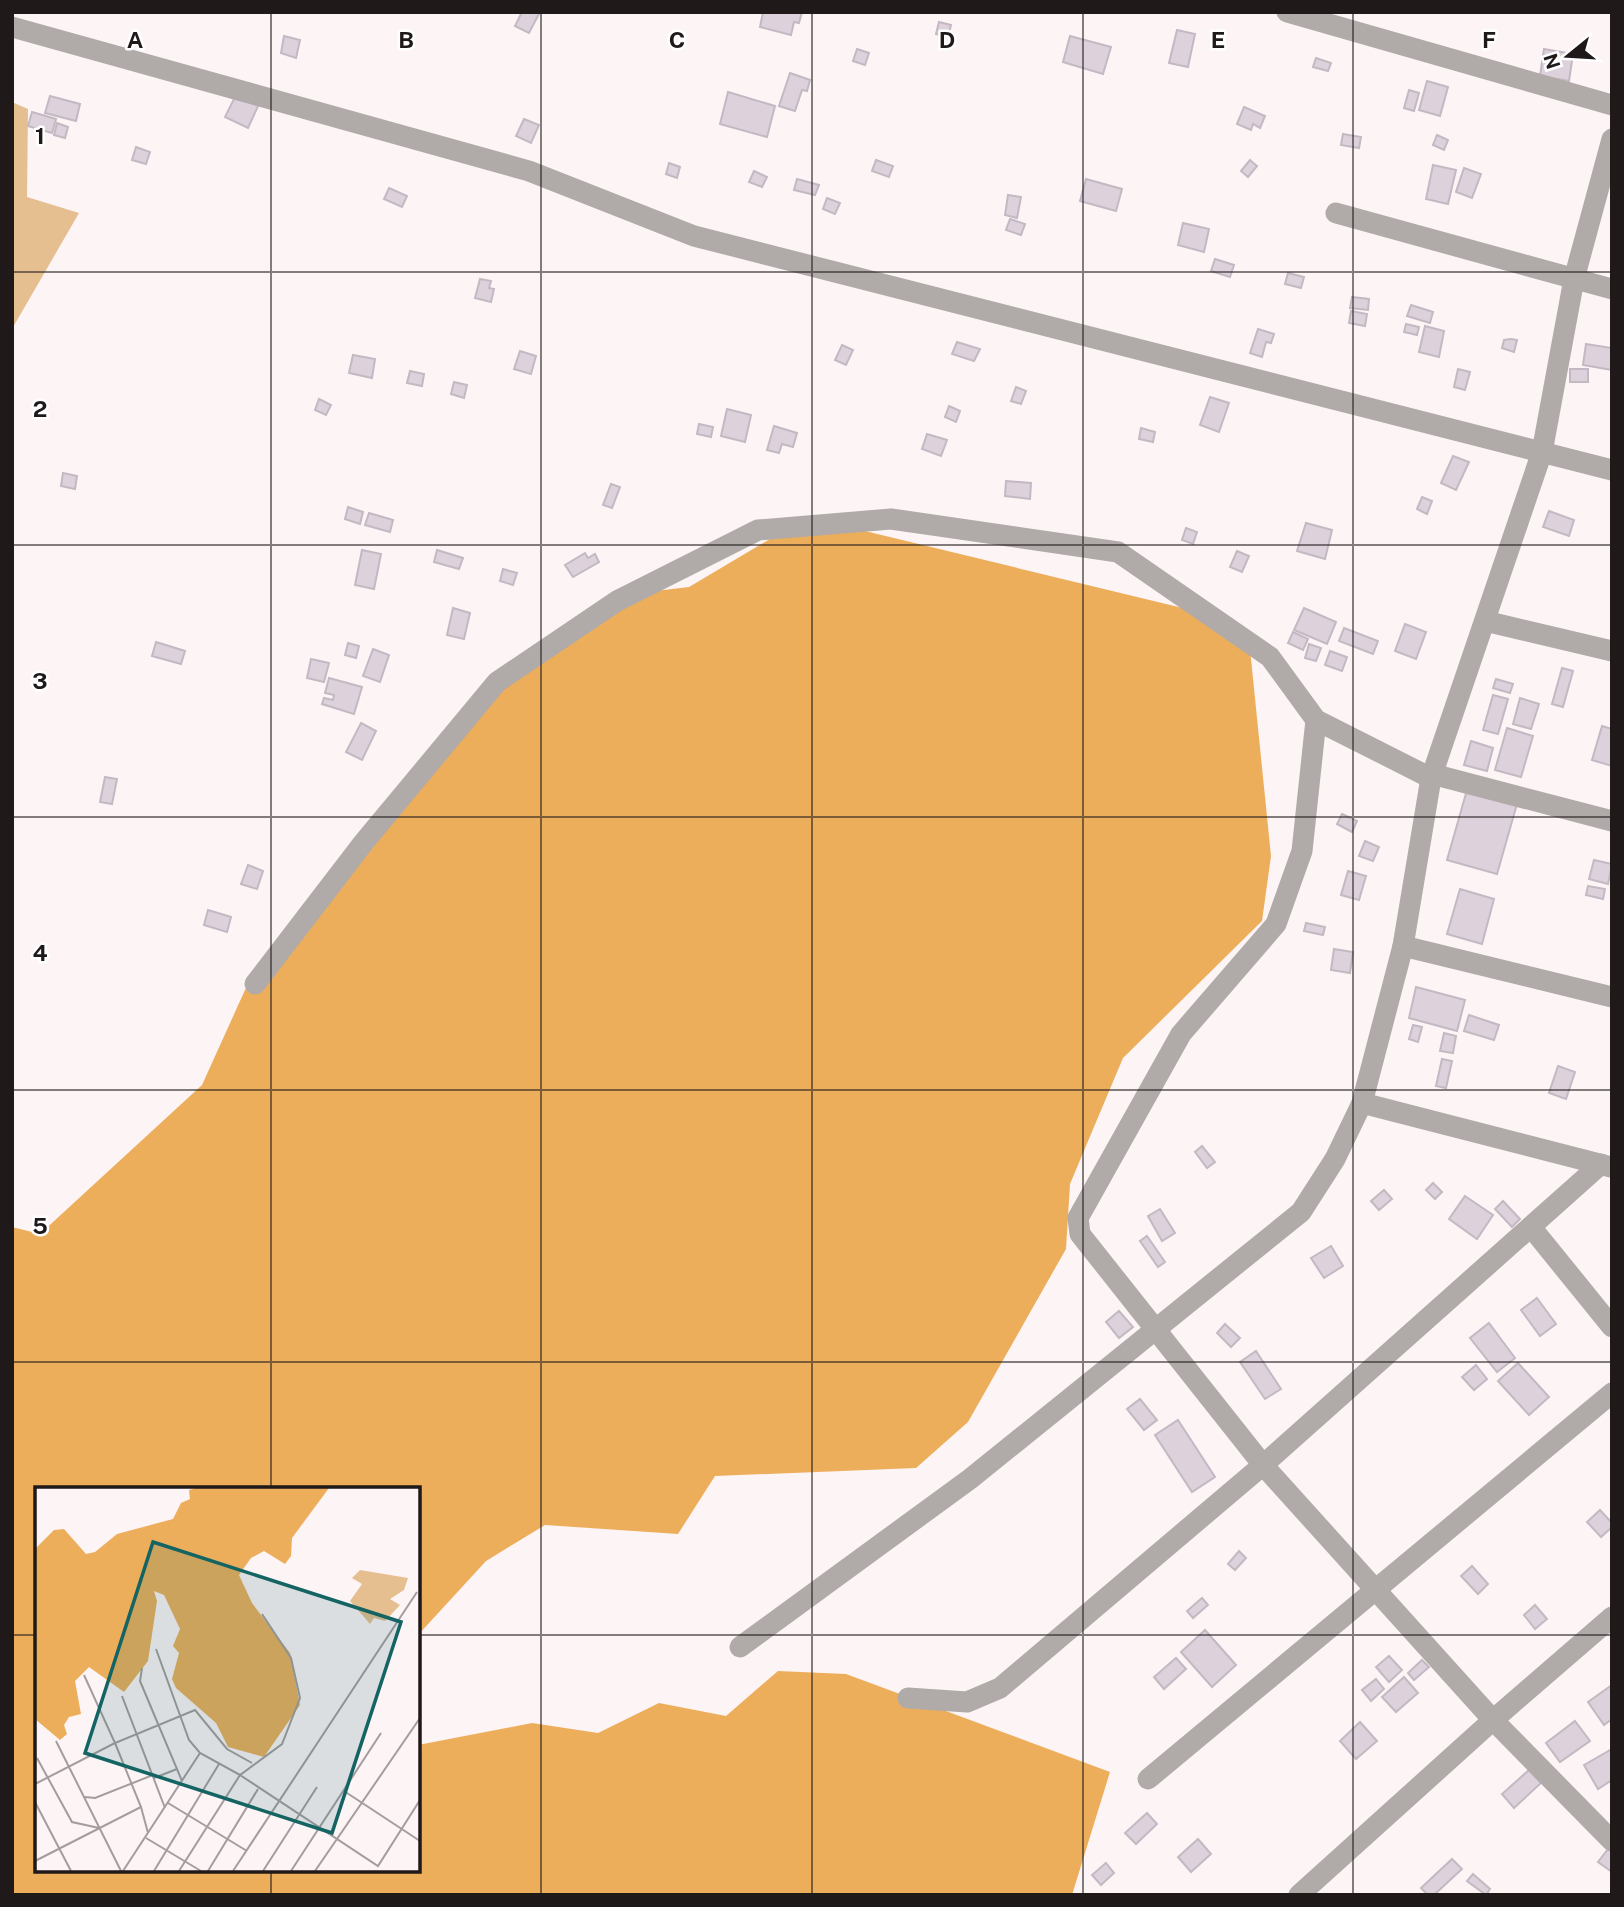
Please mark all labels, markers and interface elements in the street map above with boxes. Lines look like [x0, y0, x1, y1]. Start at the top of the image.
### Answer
north arrow [1533, 21, 1603, 91]
text: A [127, 26, 144, 53]
text: B [398, 26, 414, 53]
text: C [669, 26, 685, 53]
text: D [939, 26, 955, 53]
text: E [1211, 26, 1225, 53]
text: F [1482, 26, 1496, 53]
text: N [1539, 51, 1565, 72]
text: 1 [35, 122, 45, 149]
text: 2 [33, 395, 47, 422]
text: 3 [32, 667, 48, 694]
text: 4 [32, 939, 48, 966]
text: 5 [32, 1212, 48, 1239]
inset map [35, 1487, 420, 1872]

